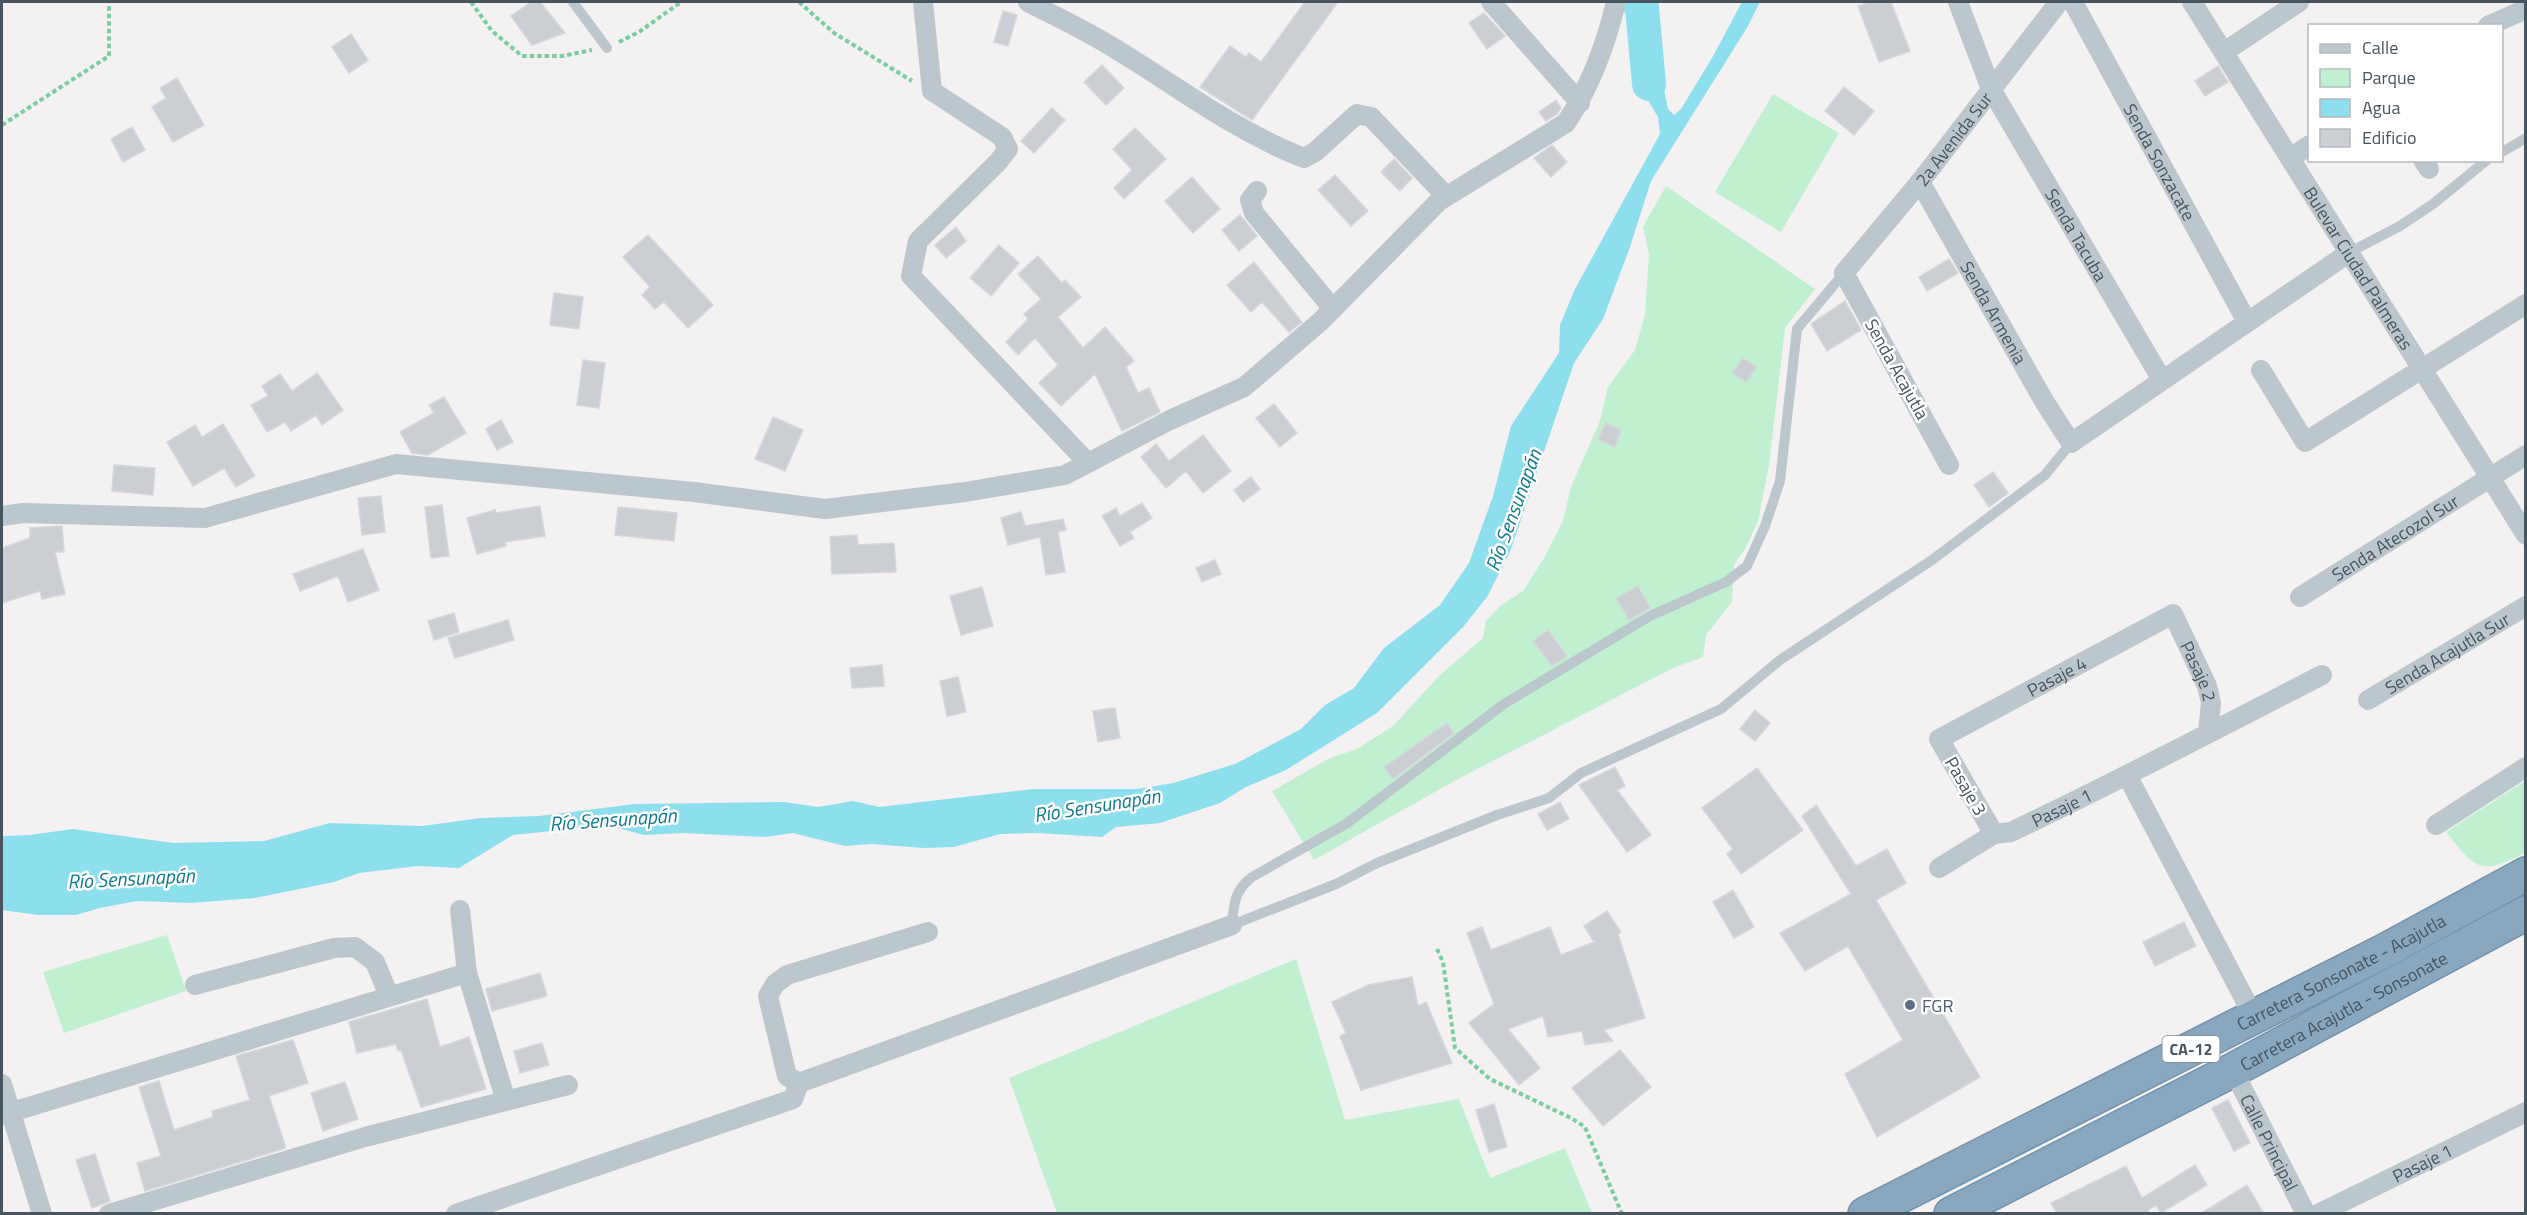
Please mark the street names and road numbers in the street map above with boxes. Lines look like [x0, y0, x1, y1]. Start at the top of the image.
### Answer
street label: 2a Avenida Sur [1908, 86, 1999, 192]
street label: Senda Sonzacate [2117, 99, 2203, 225]
street label: Bulevar Ciudad Palmeras [2297, 181, 2420, 355]
street label: Senda Tacuba [2039, 183, 2115, 286]
street label: Senda Armenia [1954, 256, 2034, 369]
street label: Senda Acajutla [1858, 314, 1936, 424]
street label: Senda Atecozol Sur [2326, 487, 2464, 588]
street label: Senda Acajutla Sur [2380, 605, 2515, 701]
street label: Pasaje 2 [2174, 636, 2224, 704]
street label: Pasaje 4 [2022, 649, 2091, 703]
street label: Pasaje 3 [1938, 752, 1994, 820]
street label: Pasaje 1 [2027, 781, 2096, 834]
street label: Carretera Sonsonate - Acajutla [2232, 907, 2450, 1037]
street label: Carretera Acajutla - Sonsonate [2235, 944, 2452, 1078]
road number: CA-12 [2162, 1036, 2220, 1062]
street label: Calle Principal [2234, 1089, 2305, 1195]
street label: Pasaje 1 [2387, 1137, 2457, 1189]

